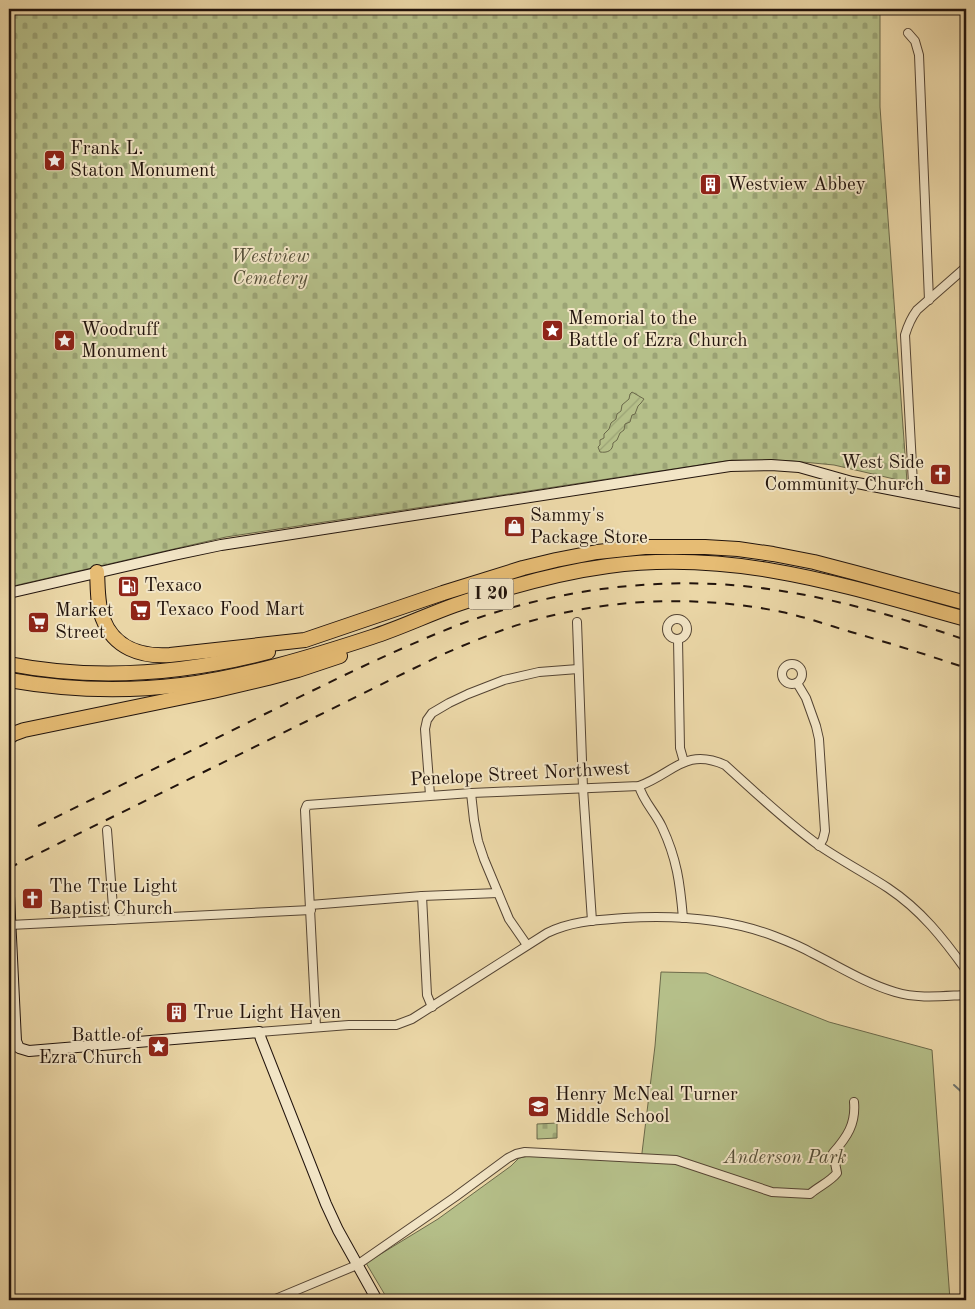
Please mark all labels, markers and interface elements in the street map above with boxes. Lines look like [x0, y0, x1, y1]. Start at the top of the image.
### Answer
place label: Frank L. Staton Monument [70, 140, 216, 181]
place icon: Frank L. Staton Monument [42, 148, 66, 172]
building icon: Westview Abbey [699, 173, 723, 197]
place label: Westview Abbey [727, 176, 866, 195]
park label: Westview Cemetery [230, 248, 310, 289]
place label: Memorial to the Battle of Ezra Church [568, 310, 748, 351]
place icon: Memorial to the Battle of Ezra Church [540, 318, 564, 342]
place label: Woodruff Monument [81, 321, 168, 362]
place icon: Woodruff Monument [53, 329, 77, 353]
place label: West Side Community Church [764, 454, 924, 495]
church icon: West Side Community Church [928, 462, 952, 486]
place label: Sammy's Package Store [530, 507, 648, 548]
shop icon: Sammy's Package Store [502, 515, 526, 539]
fuel station icon: Texaco [116, 574, 140, 598]
place label: Texaco [144, 577, 202, 596]
road number: I 20 [468, 578, 514, 610]
supermarket icon: Texaco Food Mart [128, 598, 152, 622]
place label: Texaco Food Mart [156, 601, 305, 620]
place label: Market Street [55, 602, 113, 643]
supermarket icon: Market Street [27, 610, 51, 634]
street label: Penelope Street Northwest [410, 760, 630, 790]
place label: The True Light Baptist Church [49, 878, 178, 919]
church icon: The True Light Baptist Church [21, 886, 45, 910]
building icon: True Light Haven [165, 1001, 189, 1025]
place label: True Light Haven [193, 1004, 341, 1023]
place label: Battle of Ezra Church [38, 1027, 143, 1068]
place icon: Battle of Ezra Church [146, 1035, 170, 1059]
place label: Henry McNeal Turner Middle School [555, 1086, 738, 1127]
school or university icon: Henry McNeal Turner Middle School [527, 1094, 551, 1118]
park label: Anderson Park [723, 1149, 846, 1168]

